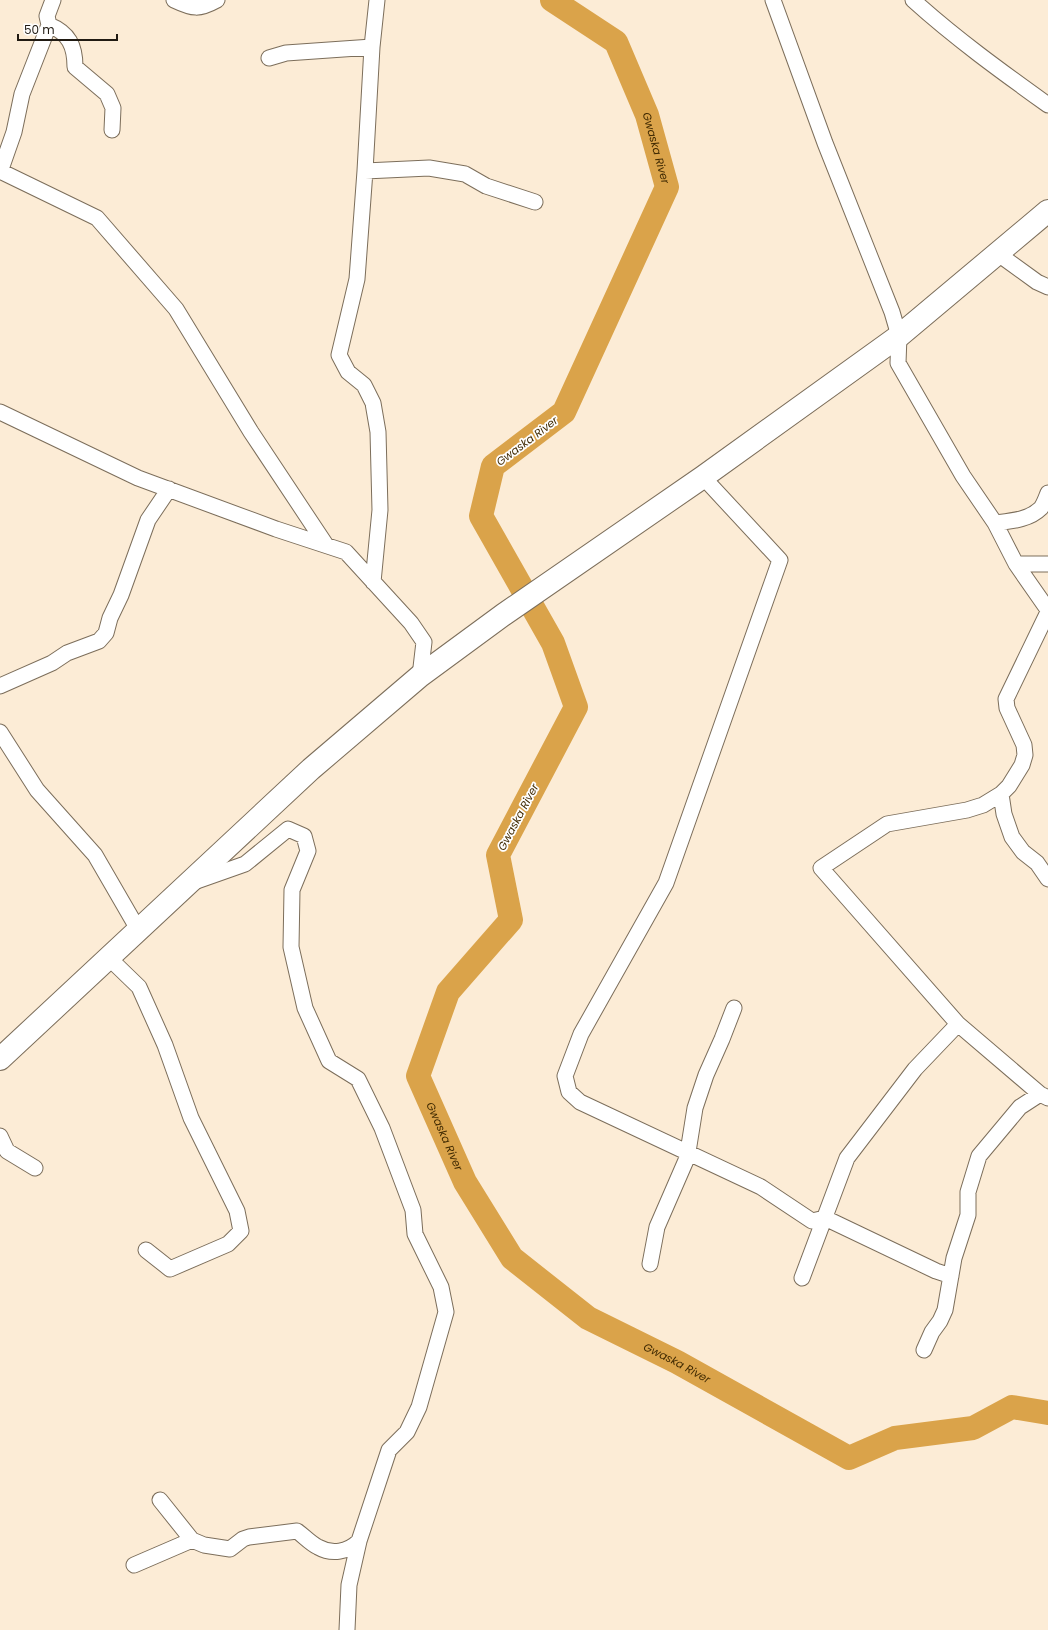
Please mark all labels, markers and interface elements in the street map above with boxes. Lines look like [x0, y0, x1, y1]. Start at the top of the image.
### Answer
scale bar [18, 16, 117, 42]
text: 50 m [24, 21, 55, 38]
water label: Gwaska River [639, 110, 674, 186]
water label: Gwaska River [493, 412, 562, 470]
water label: Gwaska River [494, 780, 543, 853]
water label: Gwaska River [422, 1099, 467, 1174]
water label: Gwaska River [641, 1339, 714, 1388]

